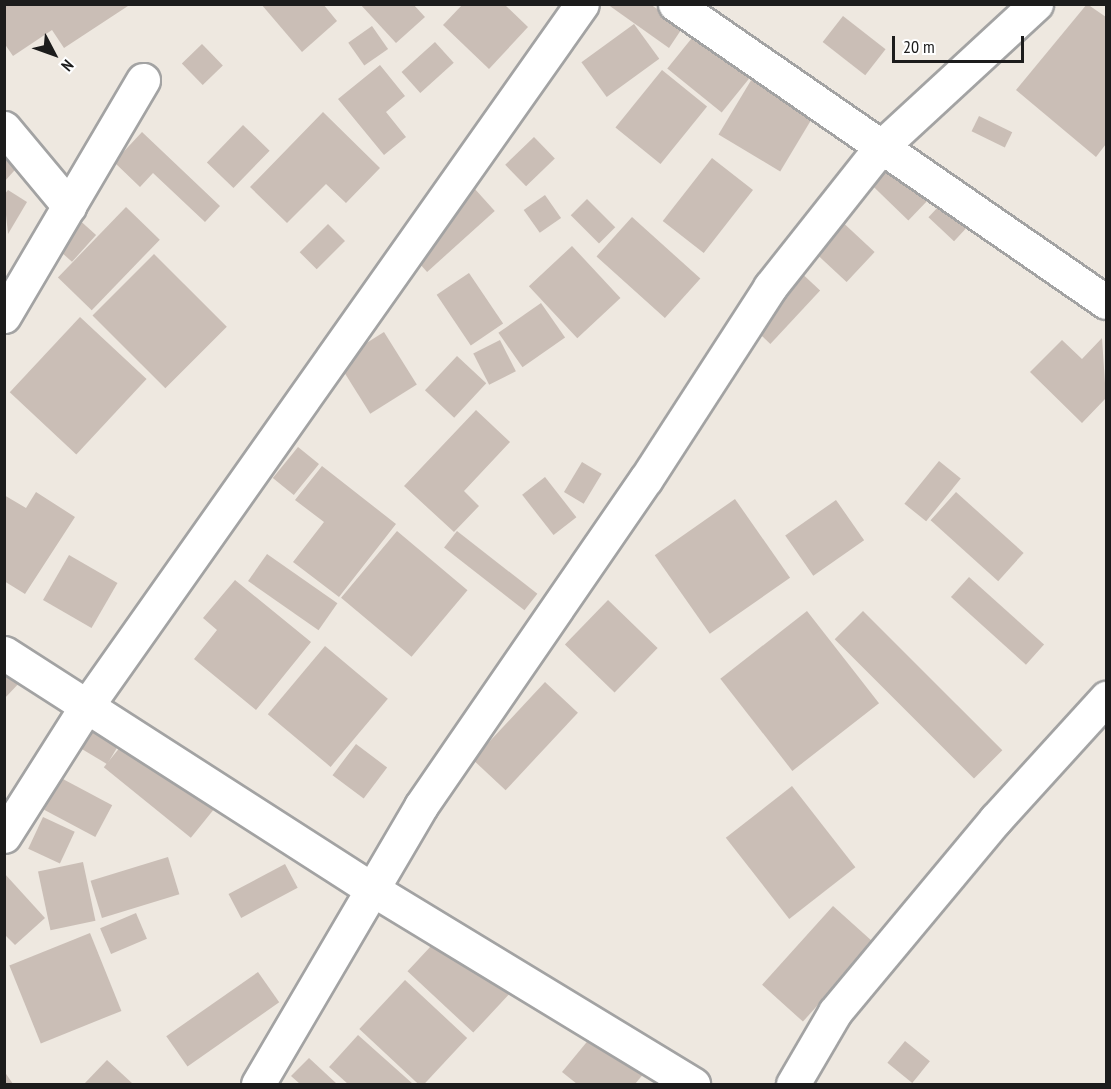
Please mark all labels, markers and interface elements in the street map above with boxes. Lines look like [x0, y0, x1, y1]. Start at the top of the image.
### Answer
north arrow [24, 24, 84, 84]
scale bar [895, 24, 1027, 62]
text: 20 m [903, 35, 935, 58]
text: N [57, 56, 78, 76]

